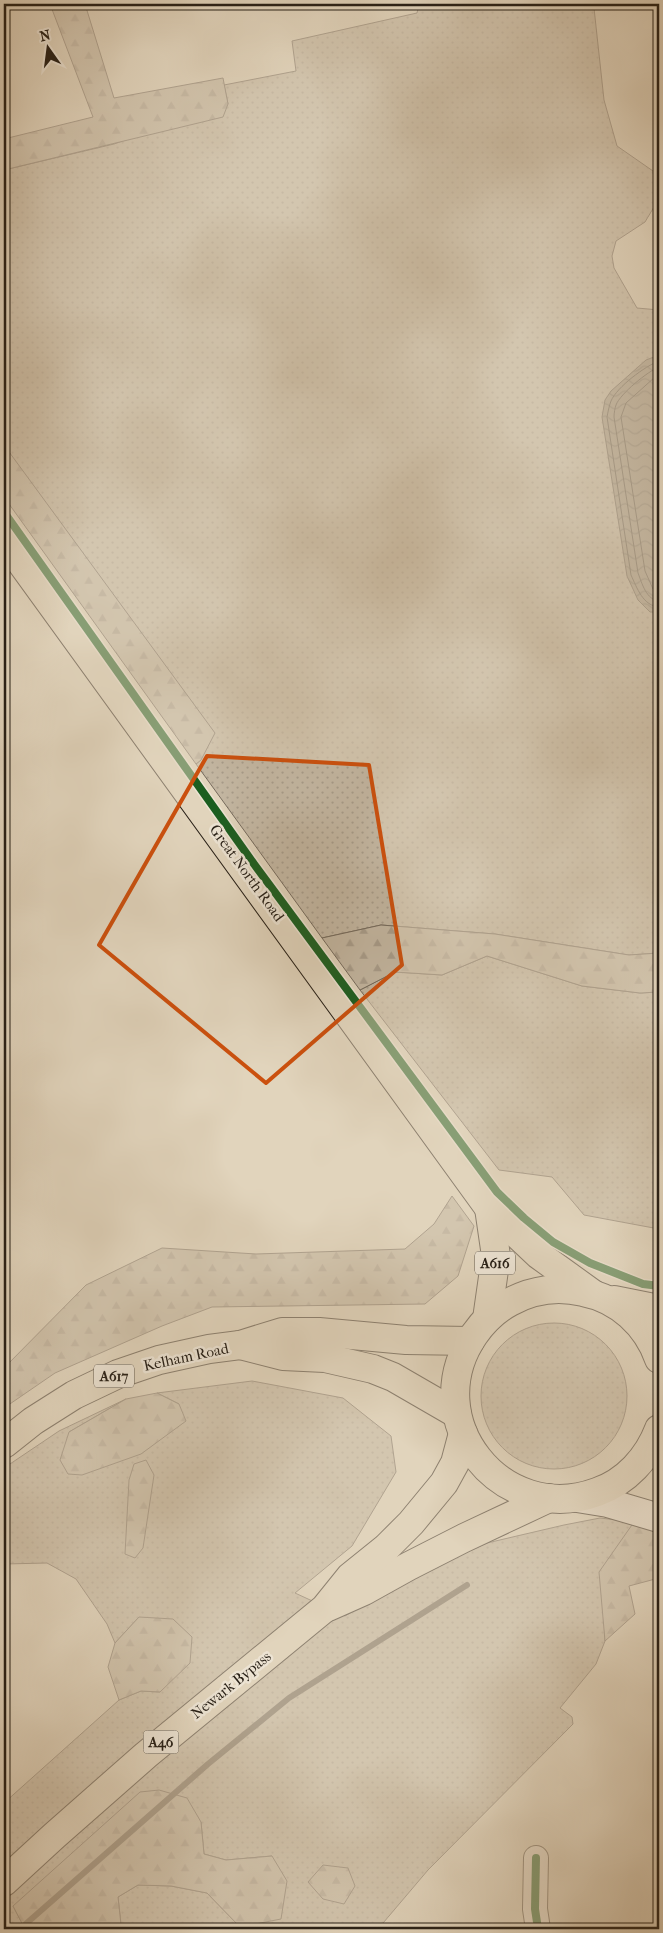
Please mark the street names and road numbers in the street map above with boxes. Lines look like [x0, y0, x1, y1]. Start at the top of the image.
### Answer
street label: Great North Road [206, 821, 289, 926]
road number: A616 [475, 1252, 515, 1274]
street label: Kelham Road [142, 1339, 231, 1375]
road number: A617 [94, 1364, 134, 1388]
street label: Newark Bypass [187, 1647, 275, 1723]
road number: A46 [144, 1730, 178, 1754]

